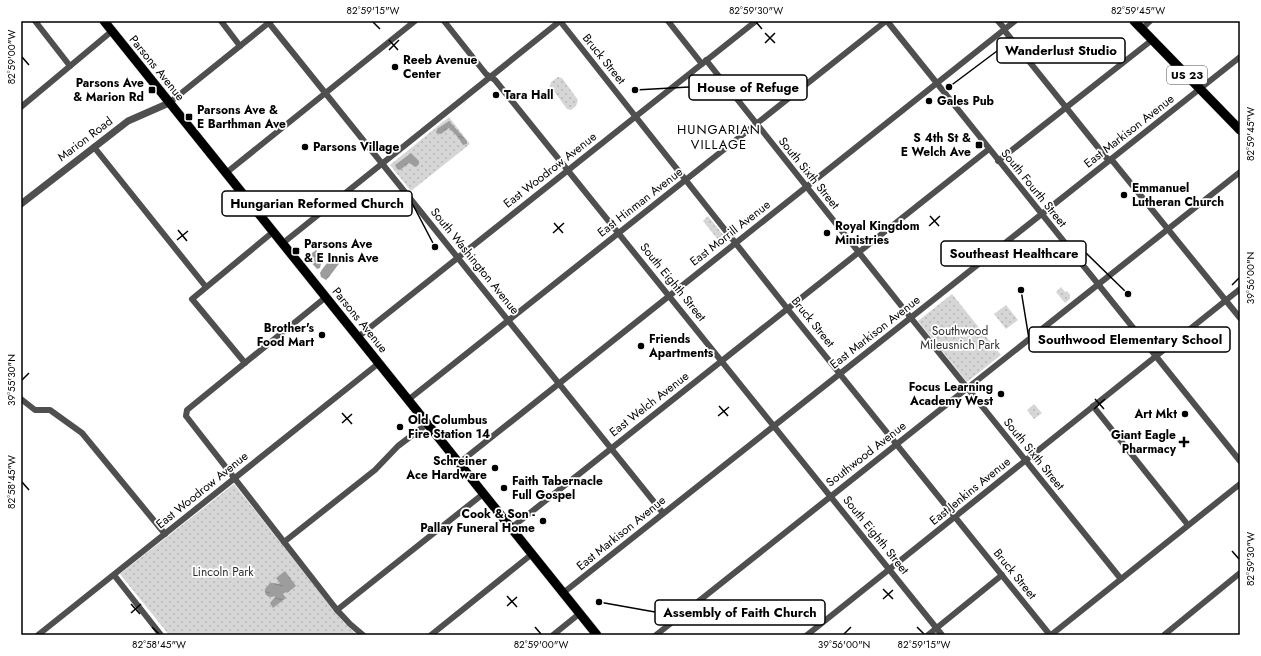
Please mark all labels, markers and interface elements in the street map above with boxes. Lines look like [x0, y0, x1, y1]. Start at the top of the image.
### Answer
text: 82°59'15"W [347, 3, 400, 18]
text: 82°59'30"W [729, 3, 783, 18]
text: 82°59'45"W [1111, 3, 1165, 18]
text: 82°59'00"W [4, 30, 19, 84]
street label: Bruck Street [578, 30, 630, 88]
street label: Parsons Avenue [125, 31, 189, 105]
callout: Wanderlust Studio [997, 38, 1125, 63]
text: Wanderlust Studio [1005, 41, 1117, 60]
place label: Reeb Avenue Center [403, 51, 478, 83]
marker: Reeb Avenue Center [390, 62, 400, 72]
road number: US 23 [1167, 66, 1207, 84]
place label: Parsons Ave & Marion Rd [73, 74, 144, 106]
callout: House of Refuge [689, 75, 807, 100]
text: House of Refuge [697, 78, 799, 97]
marker: Parsons Ave & Marion Rd [147, 85, 157, 95]
place label: Tara Hall [504, 86, 553, 104]
marker: Tara Hall [491, 90, 501, 100]
street label: East Markison Avenue [1080, 90, 1178, 172]
place label: Gales Pub [937, 92, 995, 110]
marker: Gales Pub [924, 96, 934, 106]
place label: Parsons Ave & E Barthman Ave [197, 101, 286, 133]
text: 82°59'45"W [1243, 107, 1258, 161]
street label: Marion Road [54, 112, 116, 166]
marker: Parsons Ave & E Barthman Ave [184, 112, 194, 122]
district label: HUNGARIAN VILLAGE [677, 120, 761, 154]
street label: East Woodrow Avenue [500, 128, 600, 212]
place label: S 4th St & E Welch Ave [901, 129, 971, 161]
street label: South Sixth Street [774, 133, 844, 213]
place label: Parsons Village [313, 138, 399, 156]
marker: S 4th St & E Welch Ave [974, 140, 984, 150]
marker: Parsons Village [300, 142, 310, 152]
street label: South Fourth Street [997, 145, 1071, 231]
street label: East Hinman Avenue [593, 163, 687, 241]
place label: Emmanuel Lutheran Church [1132, 179, 1224, 211]
marker: Emmanuel Lutheran Church [1119, 190, 1129, 200]
callout: Hungarian Reformed Church [222, 191, 412, 216]
text: Hungarian Reformed Church [230, 194, 404, 213]
street label: East Morrill Avenue [686, 196, 774, 270]
street label: South Washington Avenue [426, 204, 524, 318]
place label: Royal Kingdom Ministries [835, 217, 920, 249]
marker: Royal Kingdom Ministries [822, 228, 832, 238]
place label: Parsons Ave & E Innis Ave [304, 235, 379, 267]
street label: South Eighth Street [636, 239, 710, 325]
callout: Southeast Healthcare [941, 241, 1086, 266]
text: Southeast Healthcare [950, 244, 1079, 263]
marker: Parsons Ave & E Innis Ave [291, 246, 301, 256]
text: 39°56'00"N [1243, 252, 1258, 304]
street label: Parsons Avenue [328, 283, 392, 357]
street label: East Markison Avenue [826, 291, 924, 373]
street label: Bruck Street [787, 293, 839, 351]
place label: Brother's Food Mart [257, 319, 315, 351]
park label: Southwood Mileusnich Park [920, 322, 1000, 354]
callout: Southwood Elementary School [1029, 327, 1230, 352]
marker: Brother's Food Mart [317, 330, 327, 340]
place label: Friends Apartments [648, 330, 714, 362]
text: Southwood Elementary School [1038, 330, 1222, 349]
marker: Friends Apartments [636, 341, 646, 351]
text: 39°55'30"N [4, 354, 19, 406]
street label: East Welch Avenue [605, 367, 693, 441]
place label: Focus Learning Academy West [909, 378, 993, 410]
marker: Focus Learning Academy West [996, 389, 1006, 399]
place label: Art Mkt [1133, 405, 1177, 423]
marker: Art Mkt [1180, 409, 1190, 419]
place label: Old Columbus Fire Station 14 [408, 411, 490, 443]
street label: South Sixth Street [999, 414, 1069, 494]
street label: Southwood Avenue [822, 417, 910, 491]
marker: Old Columbus Fire Station 14 [395, 422, 405, 432]
place label: Giant Eagle Pharmacy [1111, 426, 1177, 458]
marker: Giant Eagle Pharmacy [1179, 437, 1189, 447]
street label: East Woodrow Avenue [152, 447, 252, 533]
place label: Schreiner Ace Hardware [405, 452, 487, 484]
street label: East Jenkins Avenue [926, 453, 1014, 529]
text: 82°58'45"W [4, 455, 19, 509]
marker: Schreiner Ace Hardware [490, 463, 500, 473]
place label: Faith Tabernacle Full Gospel [512, 472, 603, 504]
marker: Faith Tabernacle Full Gospel [499, 483, 509, 493]
street label: East Markison Avenue [572, 491, 670, 575]
street label: South Eighth Street [839, 492, 913, 578]
place label: Cook & Son - Pallay Funeral Home [420, 505, 535, 537]
marker: Cook & Son - Pallay Funeral Home [538, 516, 548, 526]
text: 82°59'30"W [1243, 532, 1258, 586]
street label: Bruck Street [989, 545, 1041, 603]
park label: Lincoln Park [192, 563, 254, 581]
callout: Assembly of Faith Church [655, 600, 825, 625]
text: Assembly of Faith Church [662, 603, 817, 622]
text: 82°58'45"W [132, 637, 186, 652]
text: 82°59'00"W [514, 637, 568, 652]
text: 39°56'00"N [818, 637, 870, 652]
text: 82°59'15"W [898, 637, 951, 652]

